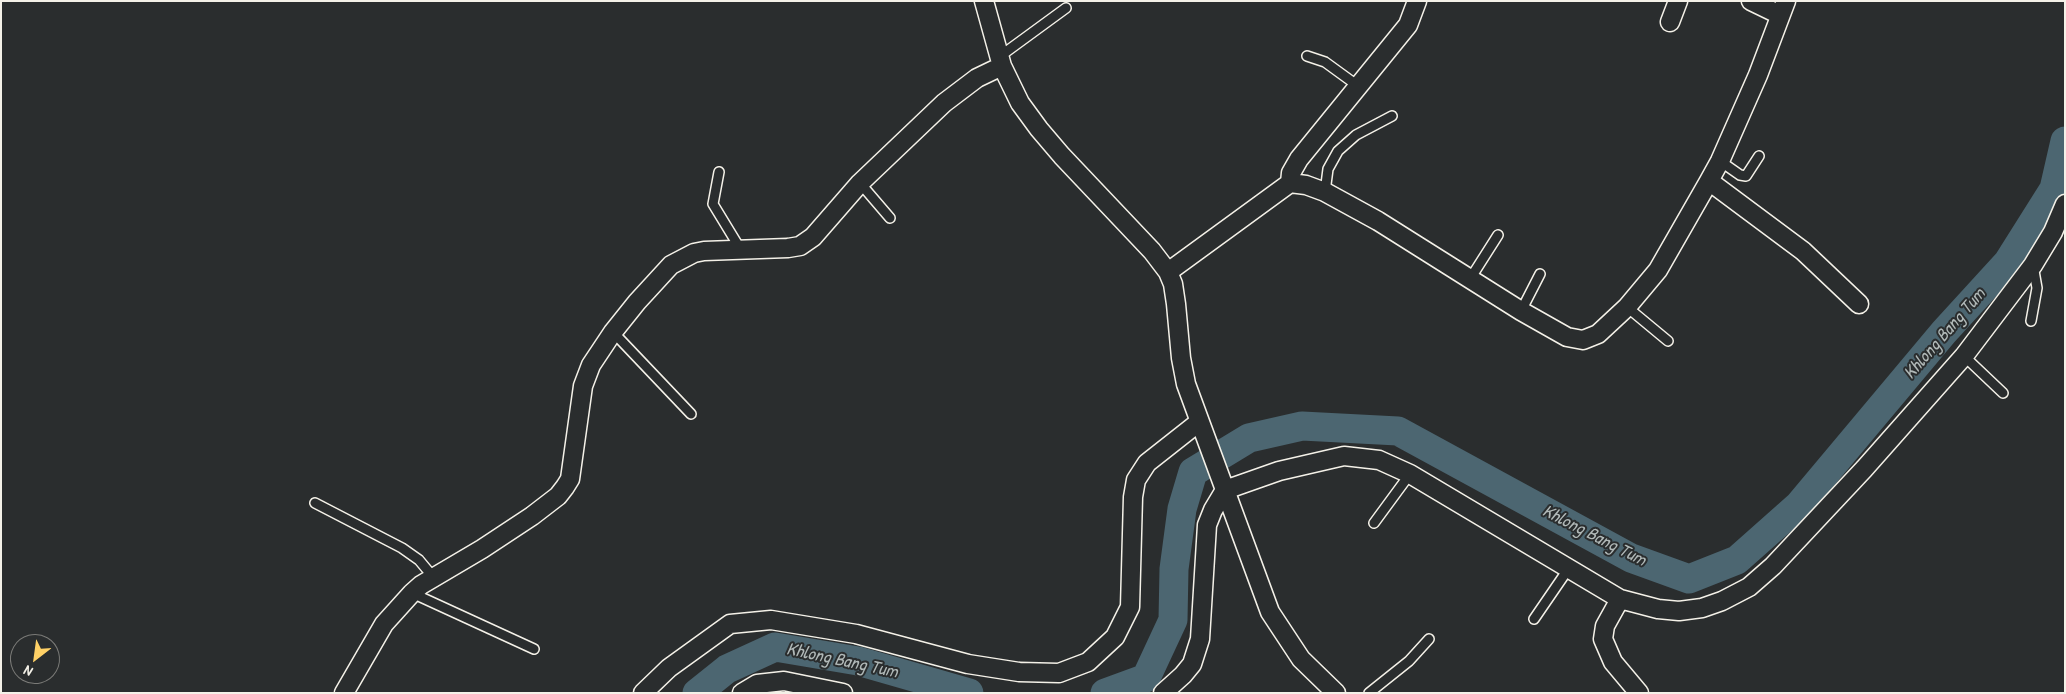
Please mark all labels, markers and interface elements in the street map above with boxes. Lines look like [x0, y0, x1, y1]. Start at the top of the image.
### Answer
water label: Khlong Bang Tum [1900, 284, 1990, 384]
water label: Khlong Bang Tum [1538, 501, 1650, 571]
north arrow [10, 634, 60, 684]
water label: Khlong Bang Tum [784, 639, 900, 683]
text: N [20, 661, 36, 682]

